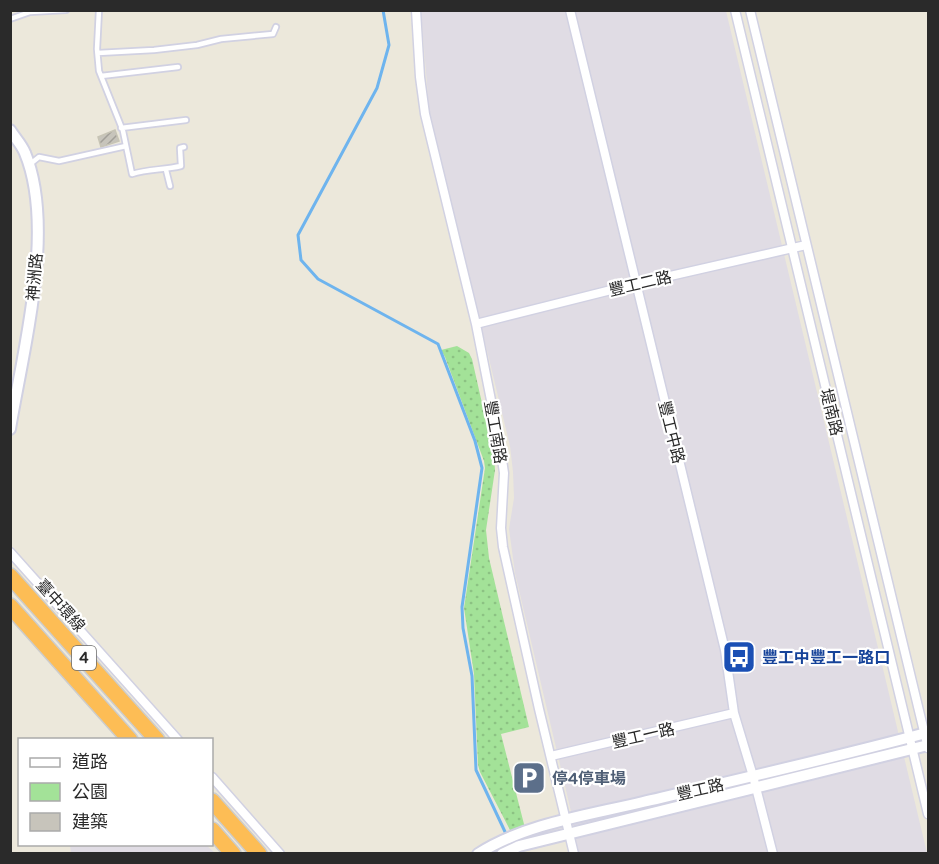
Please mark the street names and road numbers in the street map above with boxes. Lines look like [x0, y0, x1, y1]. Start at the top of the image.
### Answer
street label: 神洲路 [23, 252, 47, 302]
street label: 豐工二路 [607, 267, 674, 301]
street label: 堤南路 [816, 387, 847, 438]
street label: 豐工南路 [480, 399, 510, 465]
street label: 豐工中路 [654, 399, 688, 466]
street label: 臺中環線 [31, 575, 89, 636]
road number: 4 [72, 646, 96, 670]
street label: 豐工一路 [610, 719, 677, 753]
street label: 豐工路 [675, 775, 726, 805]

